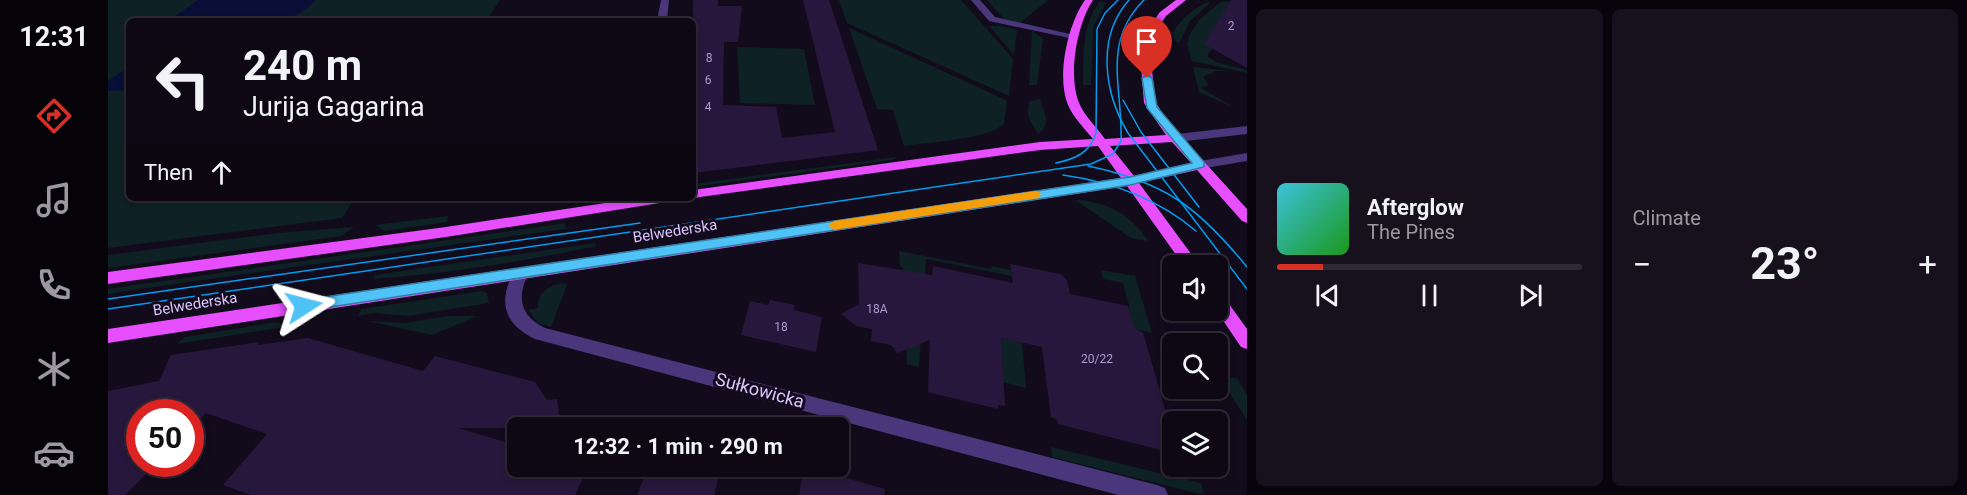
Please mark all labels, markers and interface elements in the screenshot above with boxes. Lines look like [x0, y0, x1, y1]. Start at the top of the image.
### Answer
pin [1121, 16, 1172, 78]
house number: 2 [1228, 19, 1235, 33]
text: 12:31 [19, 21, 89, 53]
icon: arrive [1130, 25, 1163, 58]
text: 240 m [243, 41, 362, 90]
icon: left [144, 42, 222, 120]
house number: 8 [706, 51, 713, 65]
house number: 6 [705, 73, 712, 87]
text: Jurija Gagarina [243, 91, 425, 123]
icon: directions [33, 95, 75, 137]
house number: 4 [705, 100, 712, 114]
icon: ahead [205, 156, 238, 189]
text: Then [144, 160, 193, 185]
icon: music [33, 179, 75, 221]
text: Afterglow [1367, 195, 1464, 220]
text: Climate [1633, 206, 1701, 230]
street label: Belwederska [632, 215, 718, 247]
text: The Pines [1367, 220, 1455, 244]
text: 23° [1750, 237, 1819, 290]
text: − [1633, 245, 1651, 284]
text: + [1918, 245, 1937, 284]
map controls [1162, 255, 1228, 477]
button: sound [1162, 255, 1228, 321]
icon: phone [33, 264, 75, 306]
position arrow [272, 274, 336, 338]
icon: previous [1311, 279, 1344, 312]
icon: pause [1413, 279, 1446, 312]
icon: next [1514, 279, 1547, 312]
street label: Belwederska [152, 288, 238, 320]
house number: 18A [866, 302, 888, 316]
house number: 18 [774, 320, 788, 334]
button: search [1162, 333, 1228, 399]
icon: climate [33, 348, 75, 390]
house number: 20/22 [1081, 352, 1113, 366]
street label: Sułkowicka [713, 368, 807, 412]
speed limit sign: 50 [126, 399, 204, 477]
button: layers [1162, 411, 1228, 477]
icon: car [33, 432, 75, 474]
text: 12:32 · 1 min · 290 m [573, 434, 783, 459]

